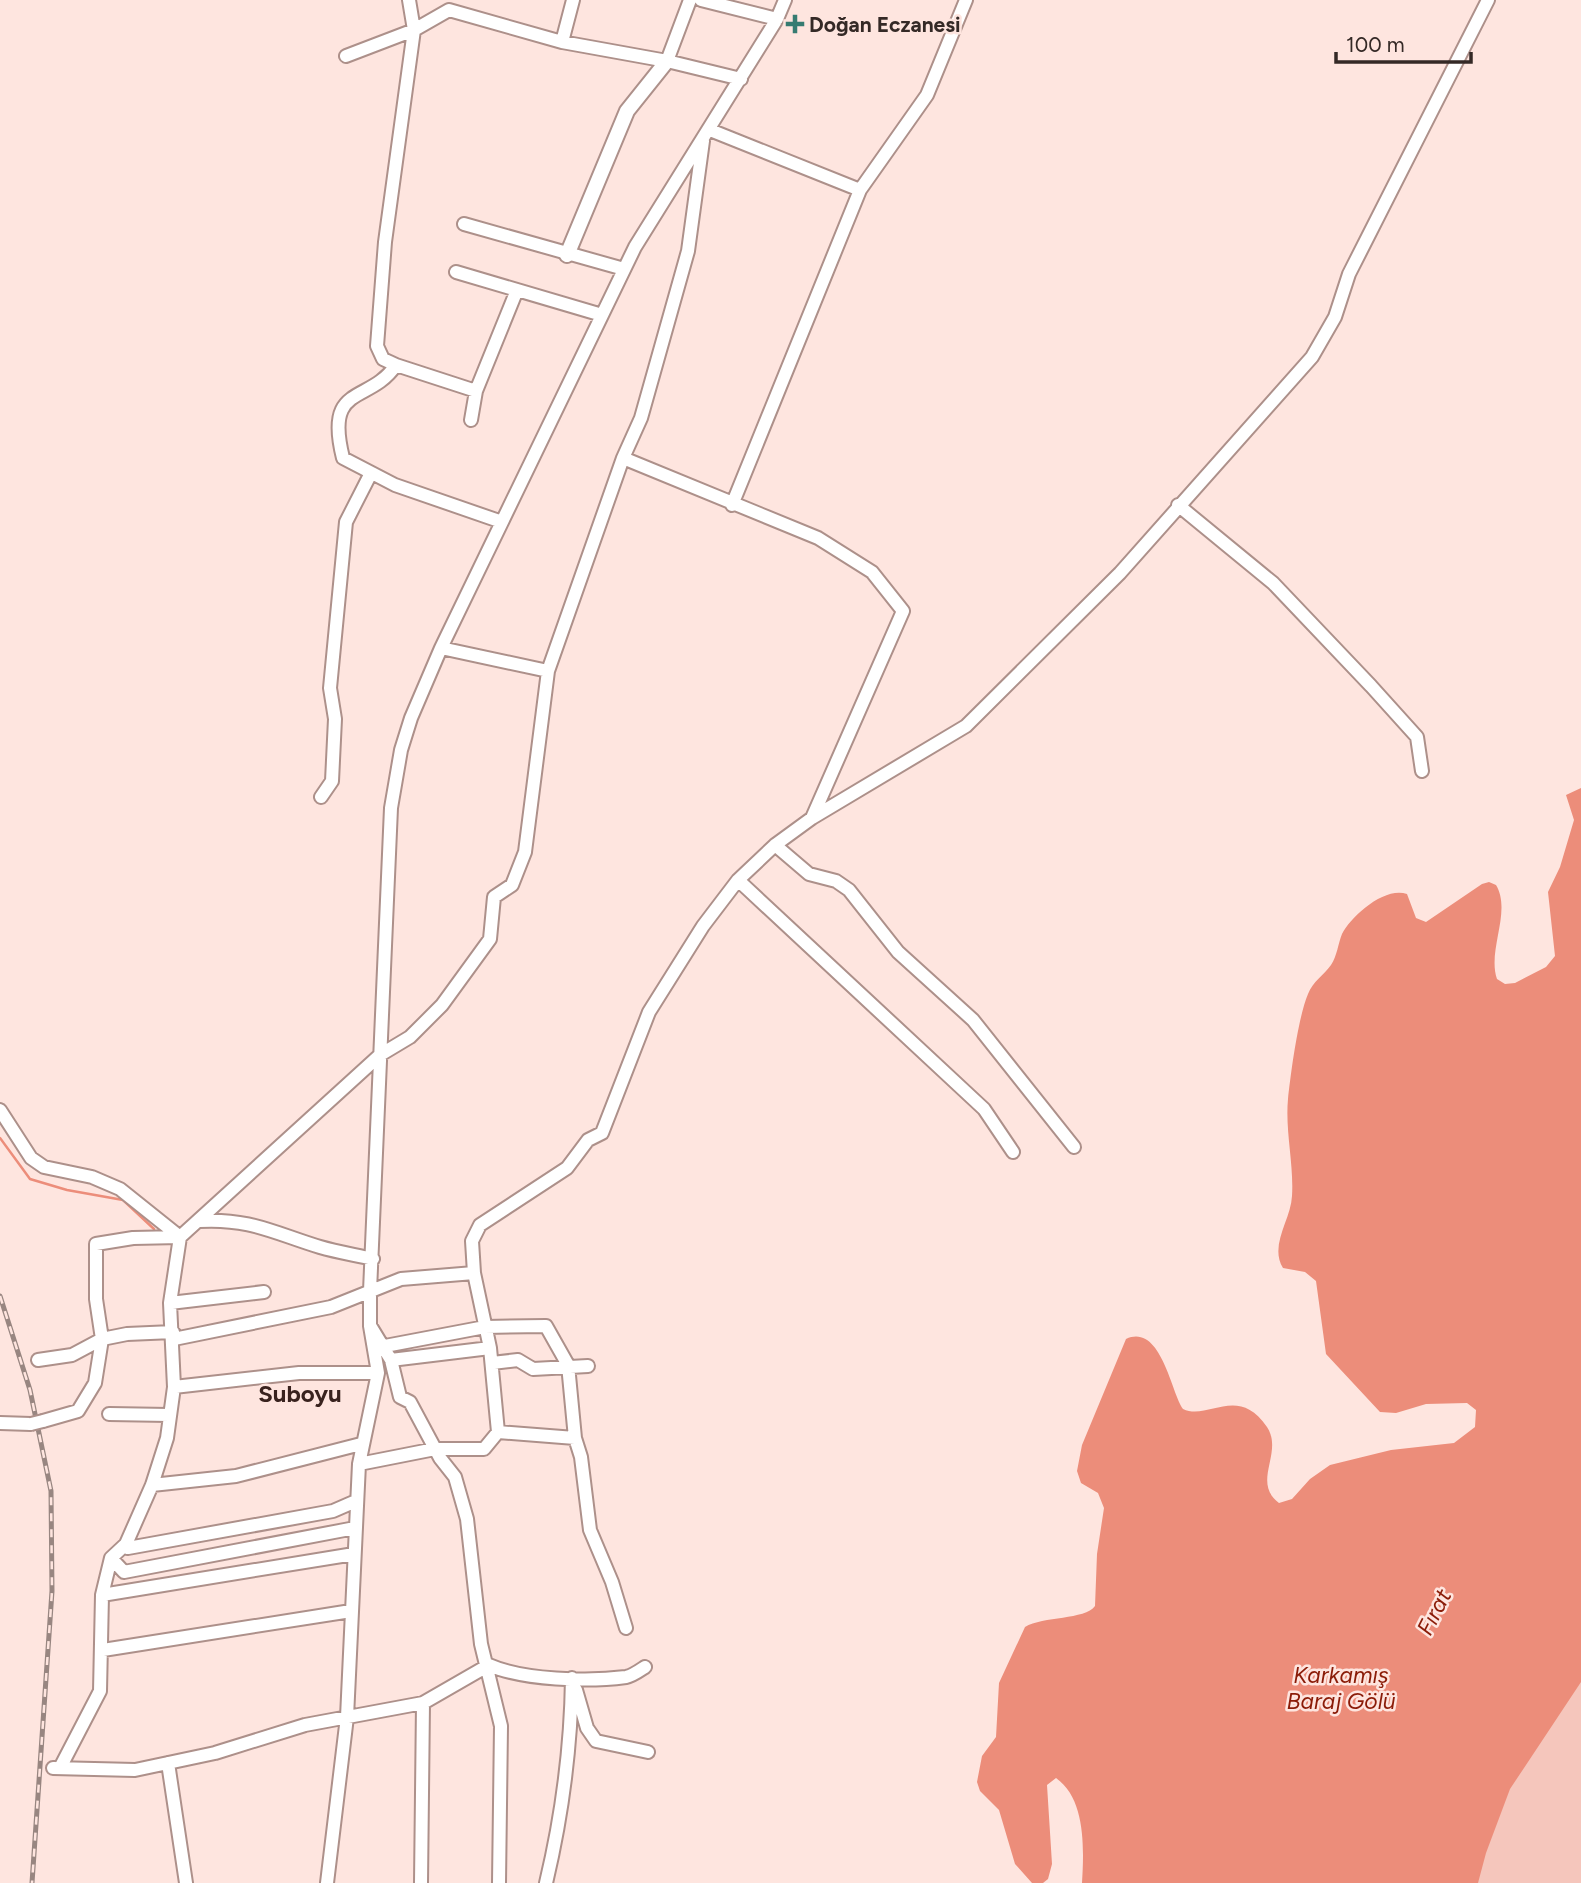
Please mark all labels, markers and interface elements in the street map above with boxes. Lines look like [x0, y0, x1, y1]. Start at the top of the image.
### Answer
place label: Doğan Eczanesi [809, 12, 961, 37]
marker: Doğan Eczanesi [787, 16, 803, 32]
scale bar [1336, 21, 1471, 65]
text: 100 m [1346, 32, 1405, 57]
district label: Suboyu [258, 1379, 342, 1408]
water label: Fırat [1411, 1584, 1457, 1640]
water label: Karkamış Baraj Gölü [1286, 1661, 1396, 1715]

